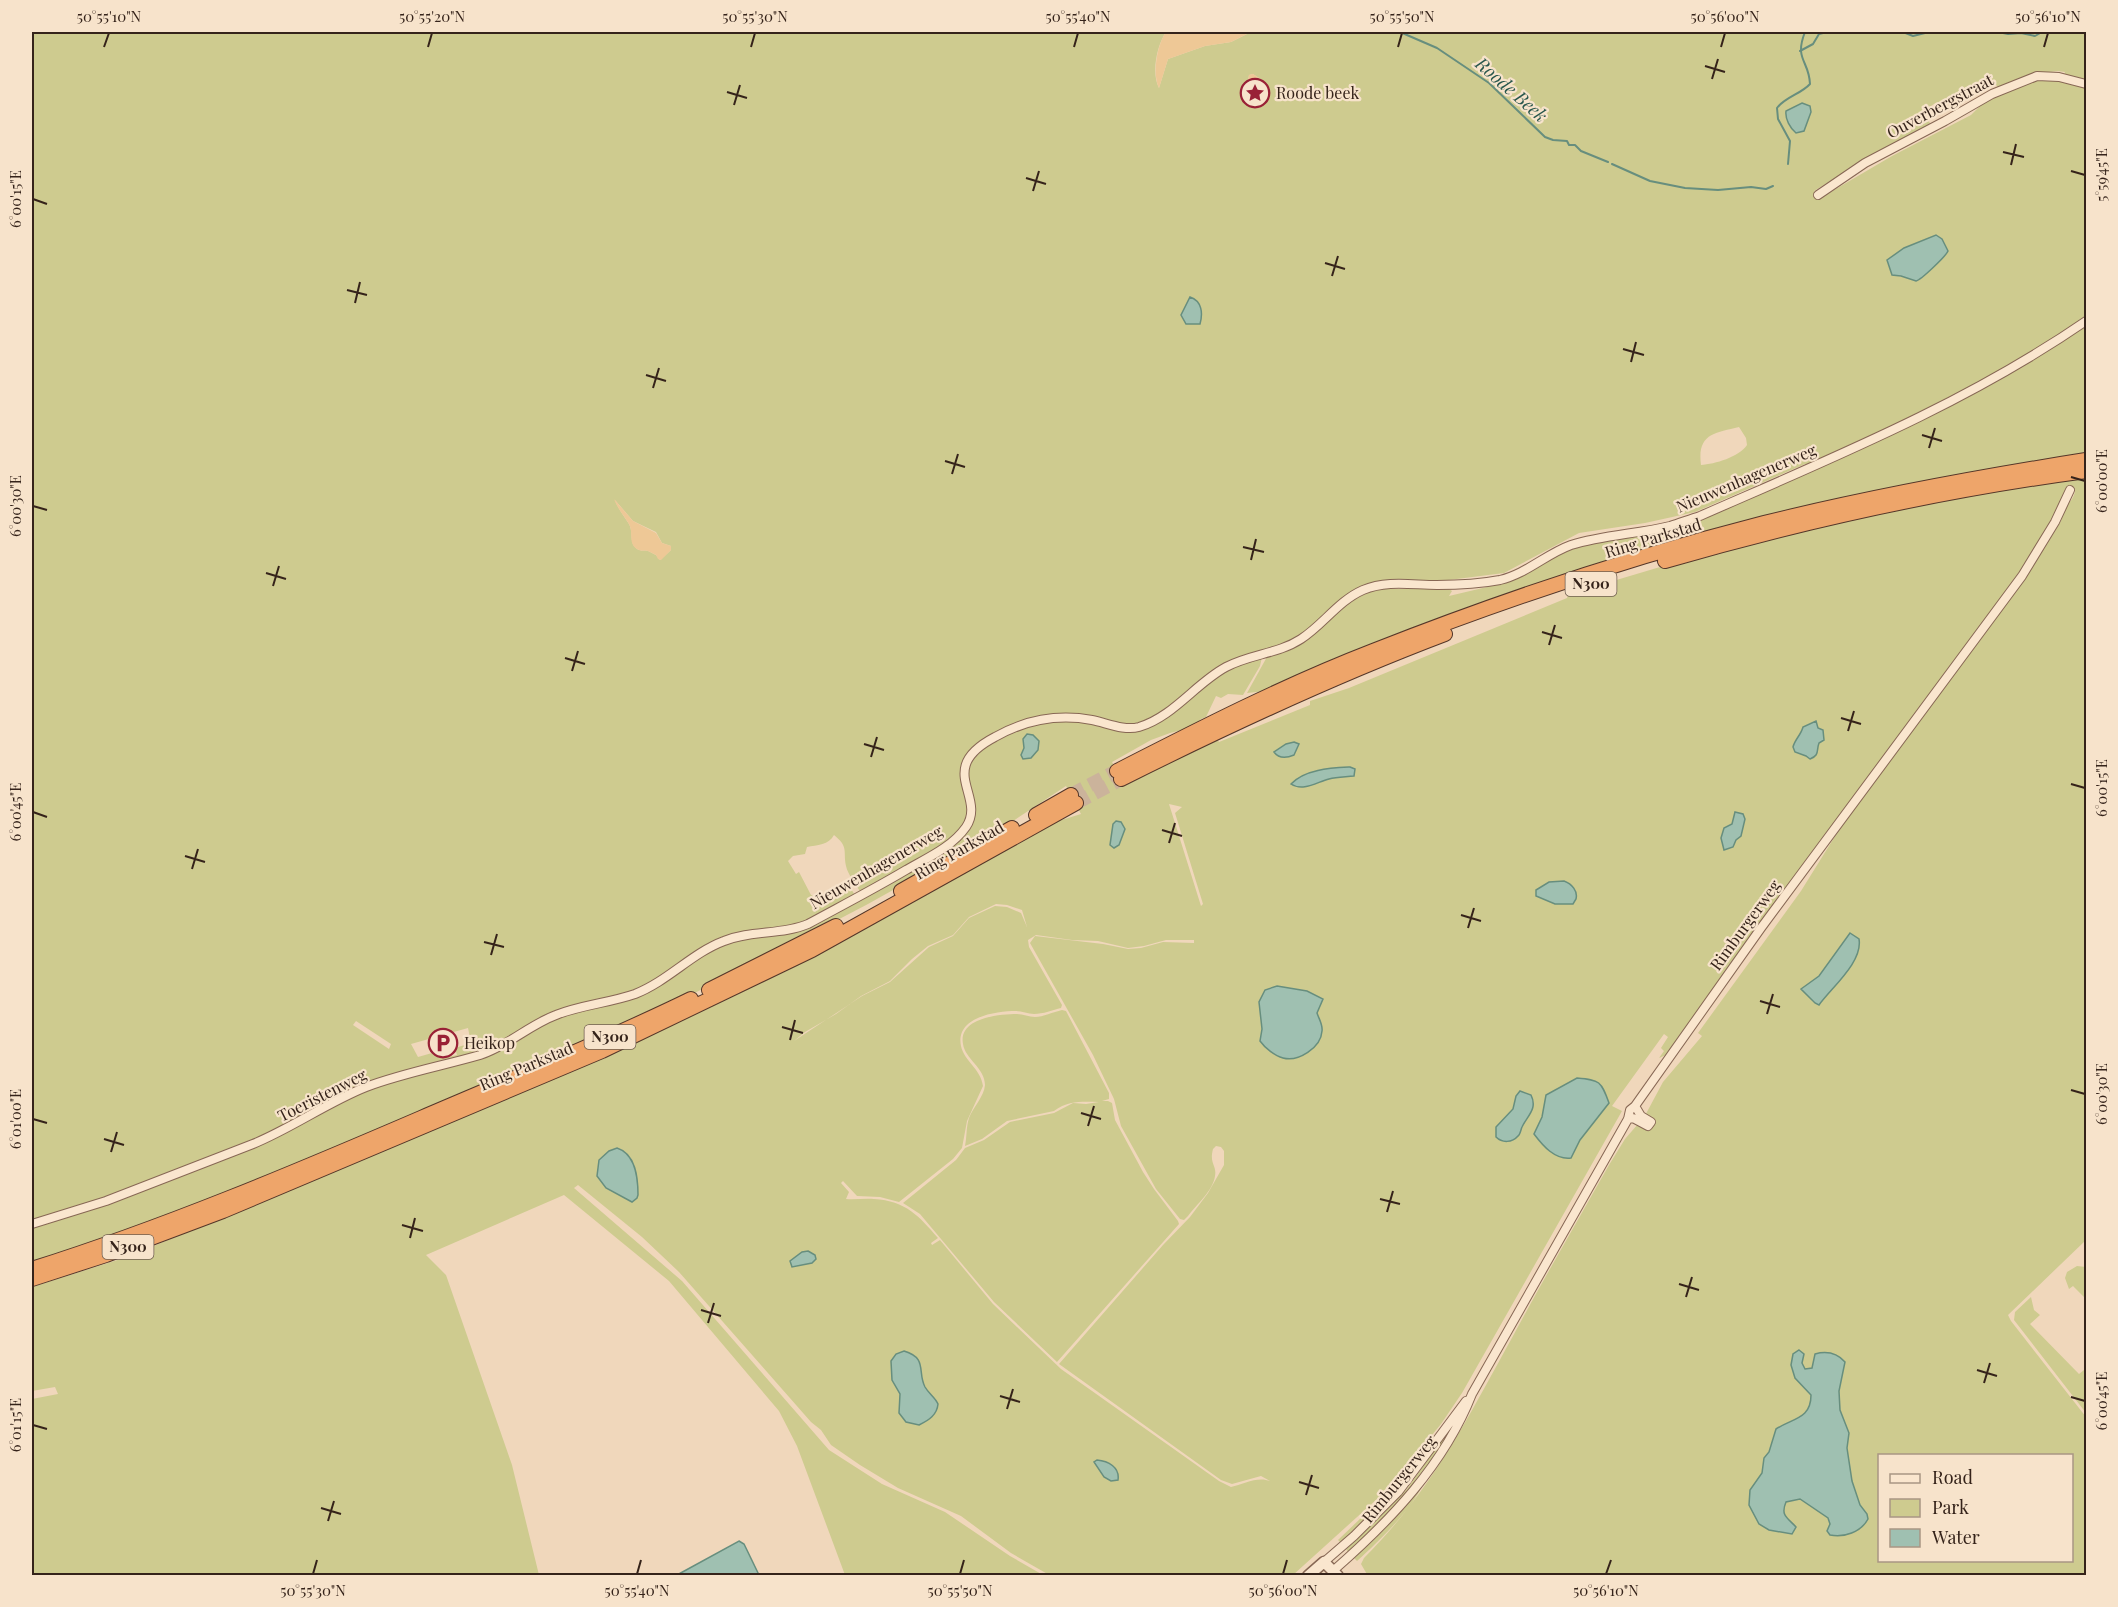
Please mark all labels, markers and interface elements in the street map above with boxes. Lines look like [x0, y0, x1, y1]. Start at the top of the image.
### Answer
text: 50°55'10"N [77, 6, 142, 26]
text: 50°55'20"N [399, 6, 465, 26]
text: 50°55'30"N [722, 6, 788, 26]
text: 50°55'40"N [1045, 6, 1111, 26]
text: 50°55'50"N [1369, 6, 1435, 26]
text: 50°56'00"N [1691, 6, 1760, 26]
text: 50°56'10"N [2015, 6, 2081, 26]
water label: Roode Beek [1470, 51, 1553, 127]
street label: Ouverbergstraat [1883, 68, 1997, 142]
place icon: Roode beek [1239, 77, 1271, 109]
place label: Roode beek [1276, 82, 1359, 103]
text: 5°59'45"E [2091, 148, 2111, 202]
text: 6°00'15"E [5, 170, 25, 228]
street label: Nieuwenhagenerweg [1673, 438, 1820, 517]
text: 6°00'00"E [2091, 449, 2111, 513]
text: 6°00'30"E [5, 475, 25, 537]
street label: Ring Parkstad [1602, 513, 1704, 562]
road number: N300 [1566, 572, 1616, 596]
text: 6°00'15"E [2091, 759, 2111, 817]
text: 6°00'45"E [5, 783, 25, 841]
street label: Ring Parkstad [910, 816, 1007, 884]
street label: Nieuwenhagenerweg [805, 820, 947, 913]
street label: Rimburgerweg [1705, 875, 1785, 974]
road number: N300 [584, 1025, 636, 1049]
parking icon: Heikop [427, 1027, 459, 1059]
place label: Heikop [464, 1032, 515, 1053]
street label: Ring Parkstad [476, 1036, 576, 1095]
street label: Toeristenweg [274, 1063, 370, 1126]
text: 6°00'30"E [2091, 1063, 2111, 1125]
text: 6°01'00"E [5, 1089, 25, 1149]
road number: N300 [102, 1235, 154, 1259]
text: 6°00'45"E [2091, 1372, 2111, 1430]
text: 6°01'15"E [5, 1398, 25, 1452]
street label: Rimburgerweg [1357, 1430, 1441, 1527]
legend [1878, 1454, 2073, 1562]
text: Road [1932, 1465, 1973, 1489]
text: Park [1932, 1495, 1969, 1519]
text: Water [1931, 1525, 1980, 1549]
text: 50°55'30"N [280, 1580, 346, 1600]
text: 50°55'40"N [604, 1580, 670, 1600]
text: 50°55'50"N [927, 1580, 993, 1600]
text: 50°56'00"N [1249, 1580, 1318, 1600]
text: 50°56'10"N [1573, 1580, 1639, 1600]

